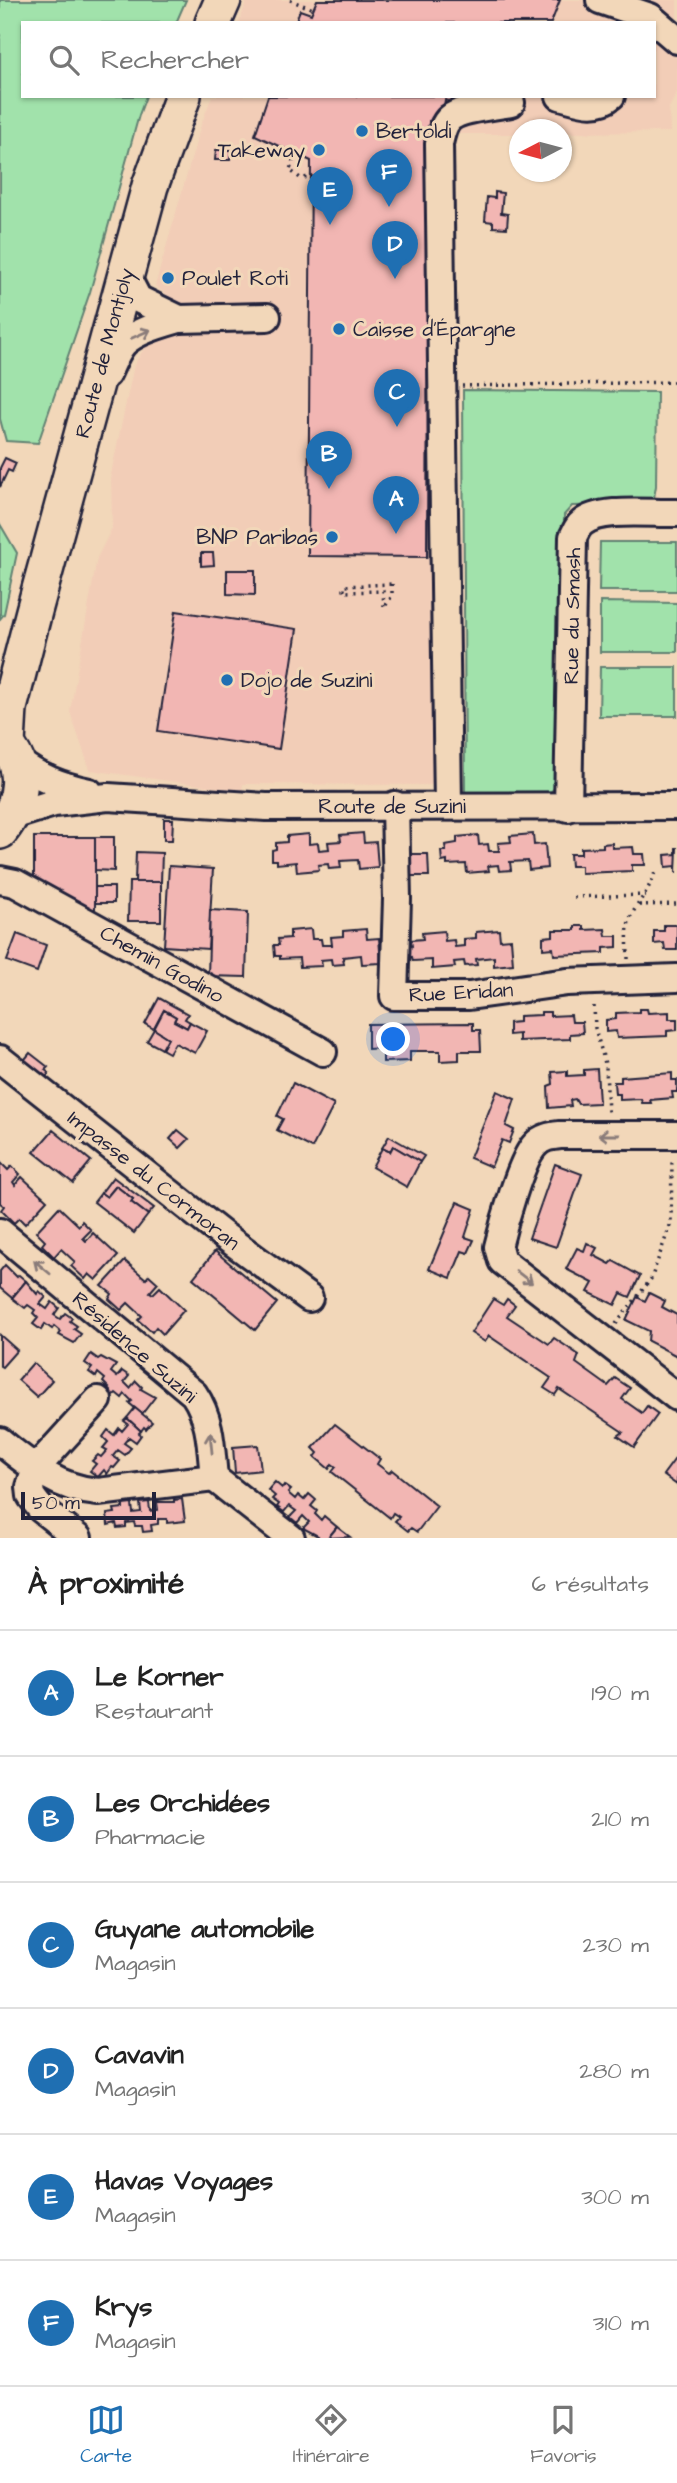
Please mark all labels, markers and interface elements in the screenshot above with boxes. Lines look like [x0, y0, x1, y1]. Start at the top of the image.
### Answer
search box [21, 21, 656, 98]
icon: search [45, 41, 83, 79]
text: Rechercher [101, 42, 249, 78]
place label: Bertoldi [376, 117, 451, 146]
north arrow [509, 119, 572, 182]
marker: Bertoldi [354, 123, 370, 139]
place label: Takeway [218, 136, 305, 167]
marker: Takeway [311, 142, 327, 158]
pin: F [366, 149, 412, 207]
pin: E [307, 167, 353, 225]
pin: D [372, 221, 418, 279]
place label: Poulet Roti [182, 264, 288, 293]
street label: Route de Montjoly [68, 265, 143, 442]
marker: Poulet Roti [160, 270, 176, 286]
place label: Caisse d’Épargne [353, 315, 516, 346]
marker: Caisse d’Épargne [331, 321, 347, 337]
one-way arrow [129, 327, 151, 340]
pin: C [374, 369, 420, 427]
pin: B [306, 431, 352, 489]
pin: A [373, 476, 419, 534]
place label: BNP Paribas [196, 523, 318, 552]
marker: BNP Paribas [324, 529, 340, 545]
street label: Rue du Smash [557, 547, 588, 685]
place label: Dojo de Suzini [241, 666, 372, 695]
marker: Dojo de Suzini [219, 672, 235, 688]
street label: Route de Suzini [318, 792, 466, 821]
street label: Chemin Godino [95, 918, 229, 1011]
street label: Rue Eridan [408, 975, 514, 1010]
your location [376, 1022, 410, 1056]
street label: Impasse du Cormoran [61, 1104, 246, 1258]
one-way arrow [598, 1128, 621, 1142]
one-way arrow [33, 1259, 51, 1275]
one-way arrow [514, 1270, 533, 1285]
street label: Résidence Suzini [66, 1285, 203, 1410]
one-way arrow [204, 1432, 217, 1455]
scale bar [21, 1489, 156, 1521]
text: 50 m [32, 1490, 80, 1517]
text: À proximité [28, 1563, 184, 1605]
text: 6 résultats [532, 1568, 649, 1600]
text: Le Korner [95, 1659, 224, 1695]
text: A [44, 1677, 58, 1709]
text: 190 m [591, 1677, 649, 1709]
text: Restaurant [95, 1695, 213, 1727]
text: Les Orchidées [95, 1785, 270, 1821]
text: B [43, 1803, 59, 1835]
text: 210 m [591, 1803, 649, 1835]
text: Pharmacie [95, 1821, 206, 1853]
text: Guyane automobile [95, 1911, 314, 1947]
text: C [43, 1929, 59, 1961]
text: 230 m [583, 1929, 649, 1961]
text: Magasin [95, 1947, 176, 1979]
text: Cavavin [95, 2037, 184, 2073]
text: D [44, 2055, 58, 2087]
text: 280 m [579, 2055, 649, 2087]
text: Magasin [95, 2073, 176, 2105]
text: Havas Voyages [95, 2163, 273, 2199]
text: E [44, 2181, 58, 2213]
text: 300 m [581, 2181, 649, 2213]
text: Magasin [95, 2199, 176, 2231]
text: Krys [95, 2289, 152, 2325]
text: F [43, 2307, 59, 2339]
text: 310 m [593, 2307, 649, 2339]
text: Magasin [95, 2325, 176, 2357]
tab: Carte [80, 2401, 132, 2470]
tab: Itinéraire [293, 2401, 370, 2470]
tab: Favoris [530, 2401, 597, 2470]

